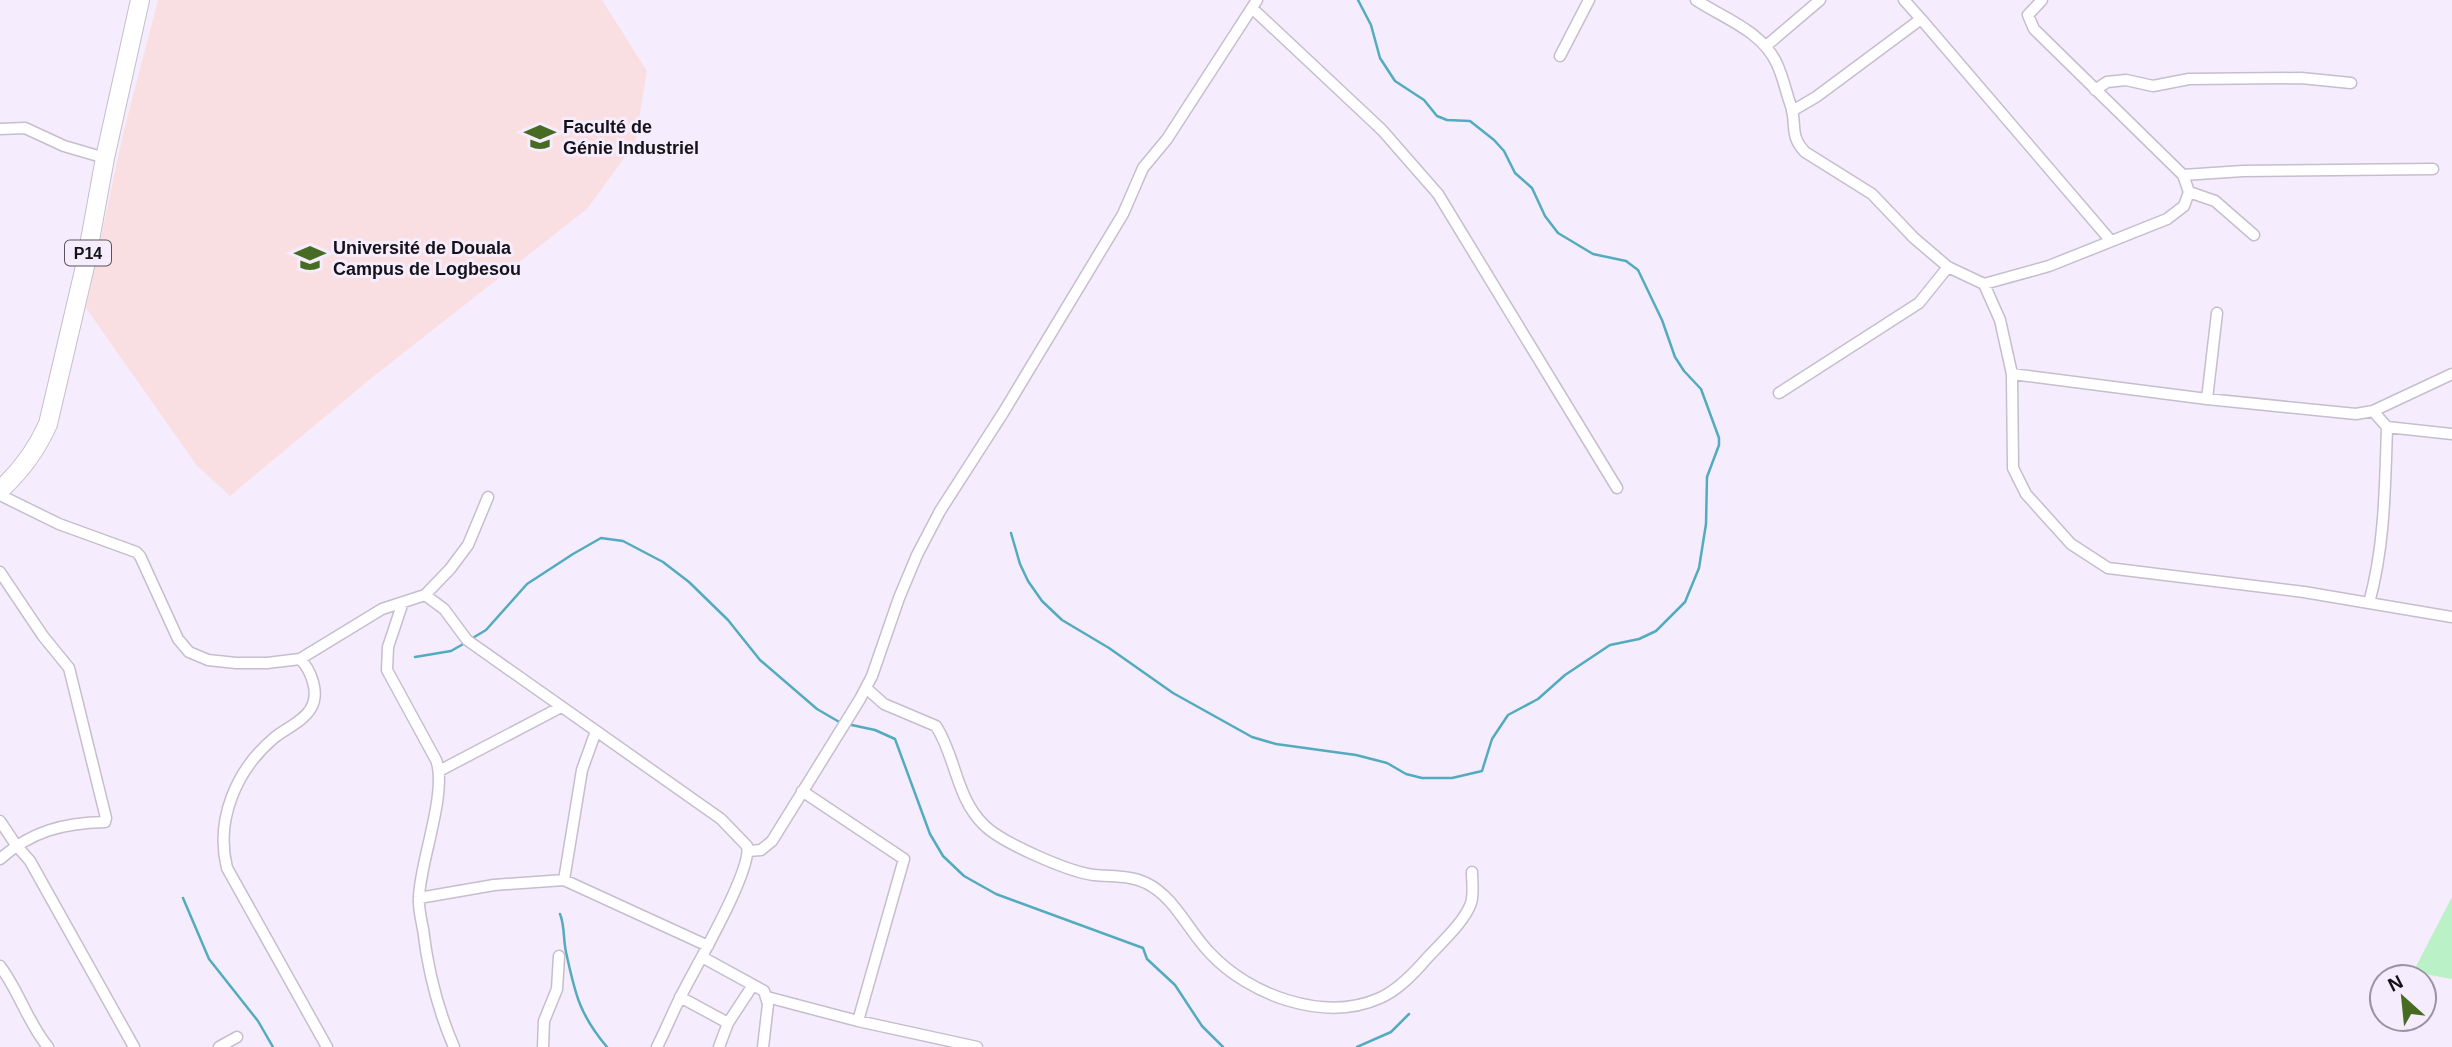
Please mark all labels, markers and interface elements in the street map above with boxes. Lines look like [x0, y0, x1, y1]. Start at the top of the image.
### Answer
place label: Faculté de Génie Industriel [563, 117, 699, 158]
school or university icon: Faculté de Génie Industriel [523, 120, 557, 154]
place label: Université de Douala Campus de Logbesou [333, 238, 521, 279]
road number: P14 [65, 241, 111, 266]
school or university icon: Université de Douala Campus de Logbesou [293, 241, 327, 275]
north arrow [2368, 963, 2438, 1033]
text: N [2385, 971, 2406, 996]

